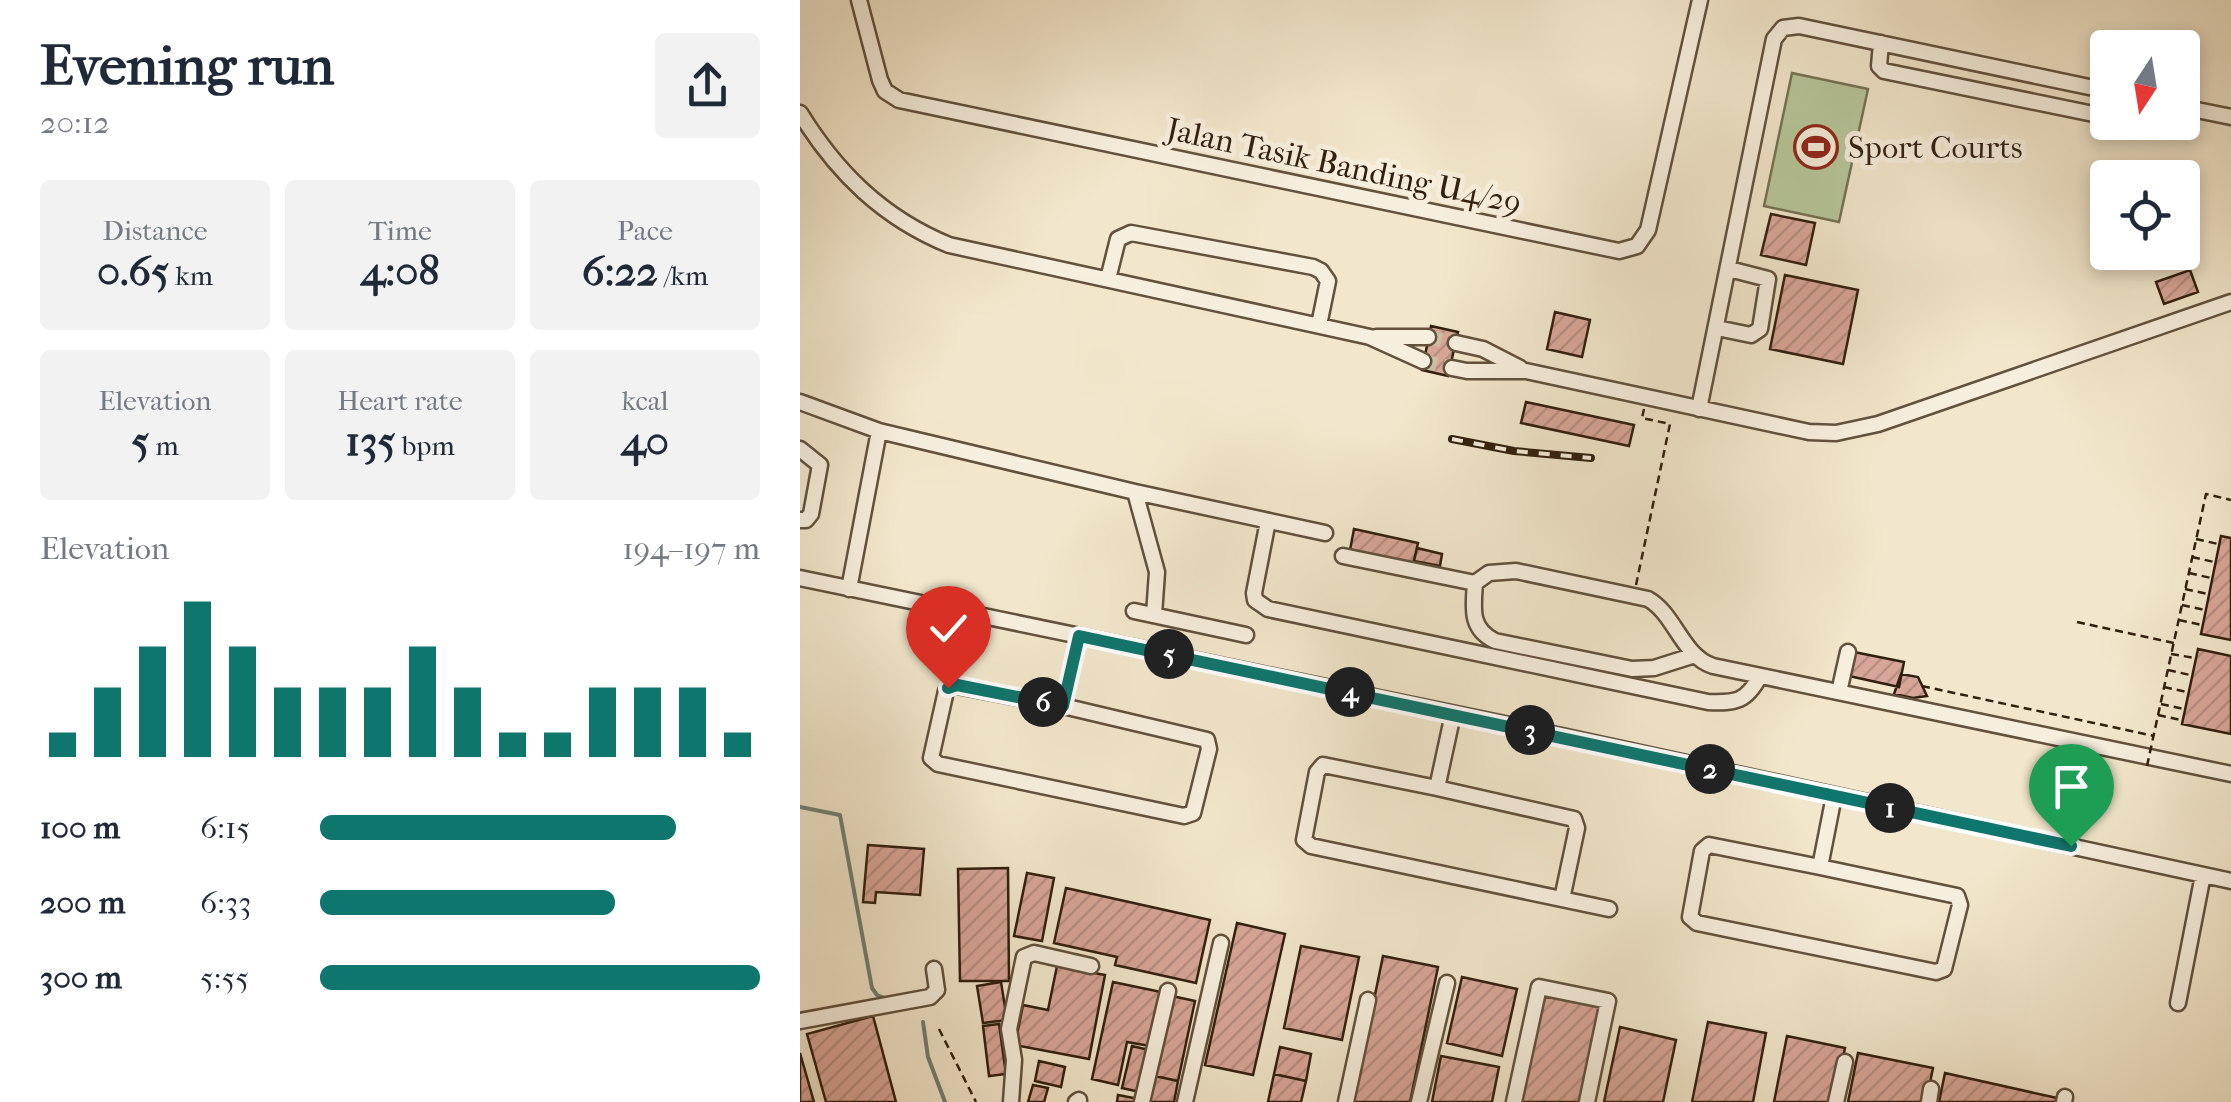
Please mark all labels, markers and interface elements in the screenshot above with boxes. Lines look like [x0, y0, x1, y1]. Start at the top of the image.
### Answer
north arrow [2090, 30, 2200, 140]
map controls [2090, 30, 2200, 270]
button: share [655, 33, 760, 138]
text: Evening run [40, 34, 334, 98]
text: 20:12 [40, 104, 110, 141]
street label: Jalan Tasik Banding U4/29 [1160, 110, 1525, 222]
sports icon: Sport Courts [1793, 124, 1839, 170]
place label: Sport Courts [1848, 129, 2023, 166]
button: locate [2090, 160, 2200, 270]
text: Distance [102, 214, 208, 247]
text: Time [368, 214, 432, 247]
text: Pace [617, 214, 673, 247]
text: 0.65 [97, 247, 169, 296]
text: 4:08 [360, 247, 440, 296]
text: 6:22 [582, 247, 658, 296]
text: km [169, 259, 213, 292]
text: /km [658, 259, 708, 292]
text: Elevation [98, 384, 212, 417]
text: Heart rate [337, 384, 463, 417]
text: kcal [621, 384, 669, 417]
text: 5 [131, 417, 149, 466]
text: 135 [345, 417, 396, 466]
text: 40 [621, 417, 669, 466]
text: m [149, 429, 179, 462]
text: bpm [396, 429, 455, 462]
text: Elevation [40, 530, 169, 567]
text: 194–197 m [622, 530, 760, 567]
pin [906, 586, 991, 689]
icon: check [921, 601, 976, 656]
pin: 5 [1144, 629, 1194, 679]
text: 5 [1163, 637, 1175, 670]
pin: 4 [1325, 667, 1375, 717]
text: 4 [1342, 675, 1358, 708]
pin: 6 [1018, 677, 1068, 727]
text: 6 [1035, 685, 1051, 718]
pin: 3 [1505, 705, 1555, 755]
text: 3 [1524, 713, 1536, 746]
pin: 2 [1685, 744, 1735, 794]
pin [2029, 744, 2114, 847]
text: 2 [1703, 752, 1717, 785]
icon: arrive [2044, 759, 2099, 814]
pin: 1 [1865, 783, 1915, 833]
text: 1 [1885, 791, 1895, 824]
text: 100 m [40, 809, 120, 846]
text: 6:15 [200, 809, 250, 846]
text: 200 m [40, 884, 125, 921]
text: 6:33 [200, 884, 251, 921]
text: 300 m [40, 959, 122, 996]
text: 5:55 [200, 959, 249, 996]

